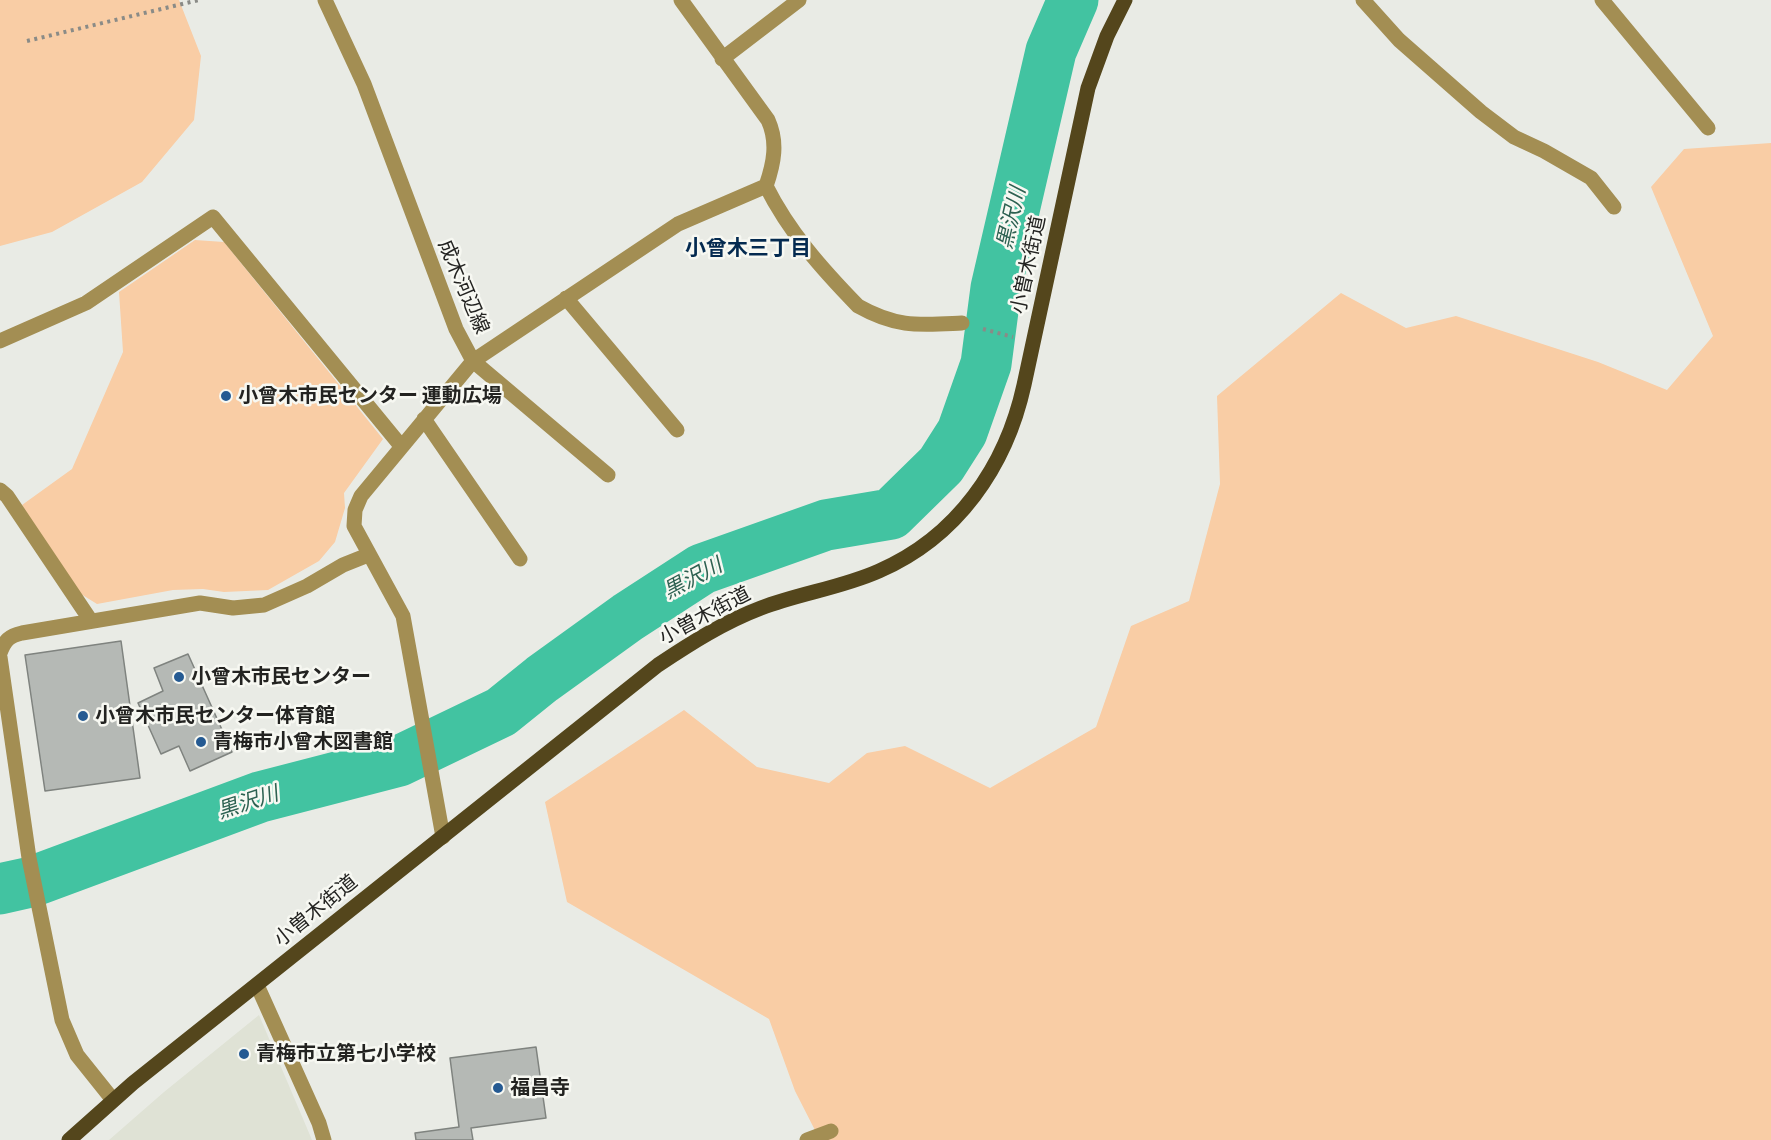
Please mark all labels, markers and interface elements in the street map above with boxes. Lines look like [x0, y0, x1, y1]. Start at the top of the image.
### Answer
water label: 黒沢川 [993, 184, 1031, 252]
street label: 小曽木街道 [1007, 214, 1051, 316]
street label: 成木河辺線 [432, 236, 494, 338]
district label: 小曾木三丁目 [685, 236, 811, 262]
place label: 小曾木市民センター 運動広場 [238, 384, 502, 408]
marker: 小曾木市民センター 運動広場 [219, 389, 233, 403]
water label: 黒沢川 [659, 553, 727, 605]
street label: 小曽木街道 [655, 582, 755, 650]
place label: 小曾木市民センター [191, 665, 371, 689]
marker: 小曾木市民センター [172, 670, 186, 684]
place label: 小曾木市民センター体育館 [95, 704, 335, 728]
marker: 小曾木市民センター体育館 [76, 709, 90, 723]
place label: 青梅市小曾木図書館 [213, 730, 393, 754]
marker: 青梅市小曾木図書館 [194, 735, 208, 749]
water label: 黒沢川 [214, 781, 282, 825]
street label: 小曽木街道 [270, 870, 362, 952]
place label: 青梅市立第七小学校 [256, 1042, 436, 1066]
marker: 青梅市立第七小学校 [237, 1047, 251, 1061]
place label: 福昌寺 [510, 1076, 570, 1100]
marker: 福昌寺 [491, 1081, 505, 1095]

